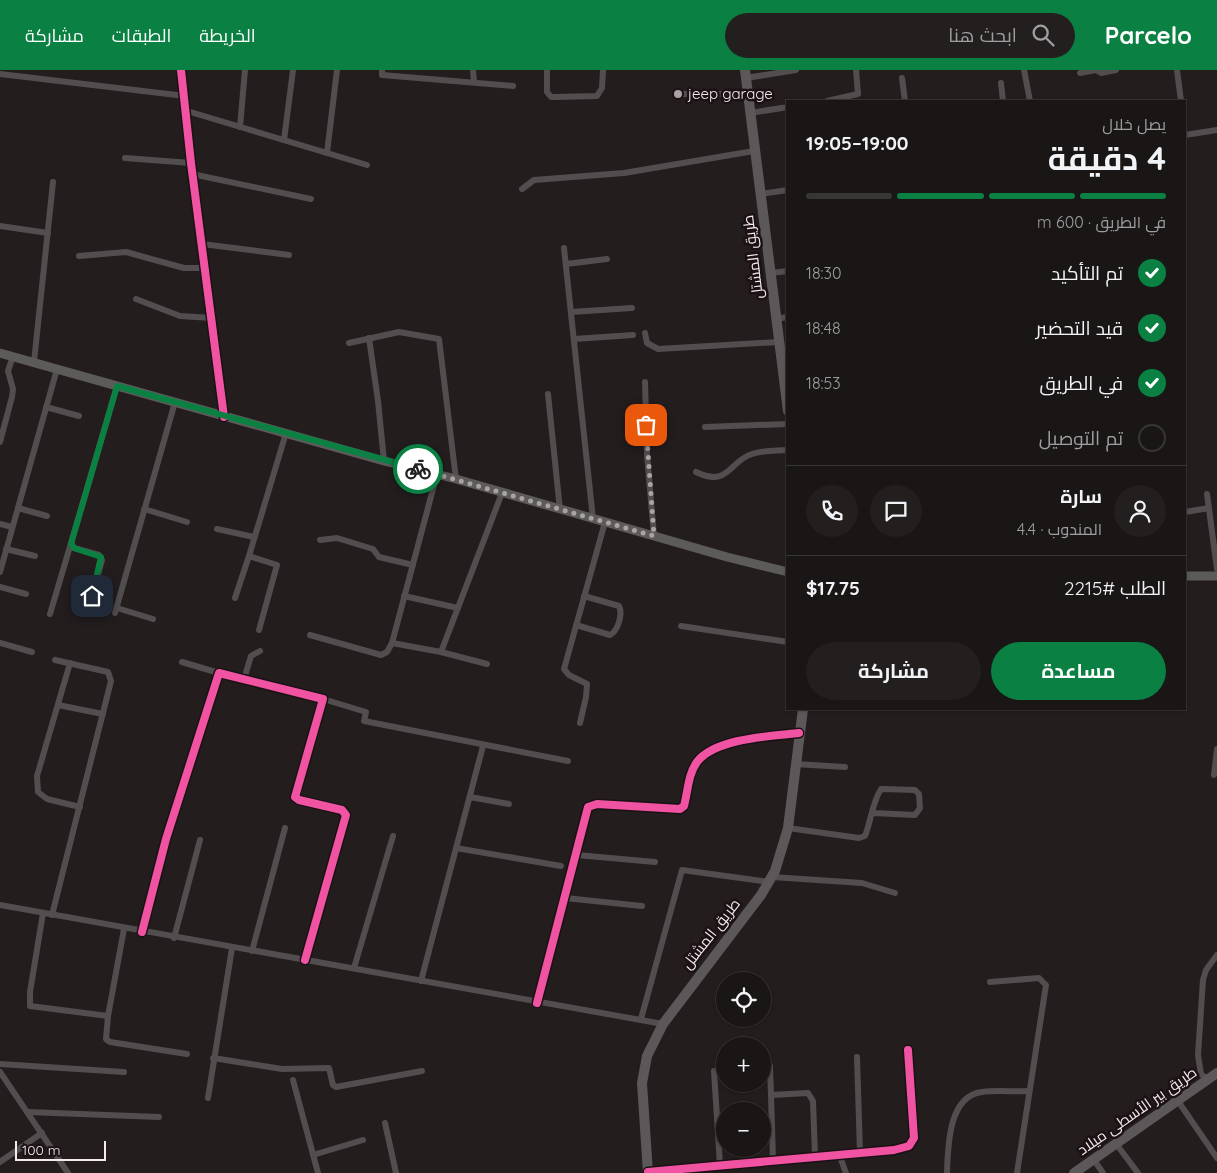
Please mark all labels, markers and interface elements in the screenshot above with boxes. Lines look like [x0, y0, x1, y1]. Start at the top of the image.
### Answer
search box [725, 13, 1075, 58]
text: Parcelo [1105, 20, 1192, 50]
icon: search [1029, 21, 1057, 49]
text: ابحث هنا [948, 23, 1017, 47]
text: مشاركة [25, 24, 84, 47]
text: الطبقات [112, 24, 171, 47]
text: الخريطة [199, 24, 256, 47]
place label: jeep garage [687, 84, 773, 103]
marker: jeep garage [672, 88, 684, 100]
text: يصل خلال [1102, 114, 1166, 134]
text: 19:00–19:05 [806, 131, 909, 155]
text: 4 دقيقة [1048, 138, 1166, 178]
text: في الطريق · 600 m [1037, 212, 1166, 232]
street label: طريق المشتل [738, 214, 768, 300]
icon: check [1138, 259, 1166, 287]
text: تم التأكيد [1051, 261, 1123, 285]
text: 18:30 [806, 263, 841, 283]
icon: check [1138, 314, 1166, 342]
text: قيد التحضير [1036, 316, 1123, 340]
text: 18:48 [806, 318, 841, 338]
icon: check [1138, 369, 1166, 397]
text: في الطريق [1039, 371, 1123, 395]
text: 18:53 [806, 373, 841, 393]
pin [625, 404, 667, 446]
icon: bag [632, 411, 660, 439]
text: تم التوصيل [1039, 426, 1123, 450]
courier [393, 444, 443, 494]
icon: bike [404, 455, 432, 483]
text: سارة [1060, 484, 1102, 508]
button: phone [806, 485, 858, 537]
button: chat [870, 485, 922, 537]
button: person [1114, 485, 1166, 537]
text: المندوب · 4.4 [1017, 519, 1102, 539]
pin [71, 575, 113, 617]
text: $17.75 [806, 576, 860, 600]
text: الطلب #2215 [1064, 576, 1166, 600]
icon: home [78, 582, 106, 610]
button: مشاركة [806, 642, 981, 700]
button: مساعدة [991, 642, 1166, 700]
street label: طريق المشتل [677, 895, 745, 973]
map controls [716, 972, 771, 1157]
button: locate [716, 972, 771, 1027]
button: + [716, 1037, 771, 1092]
street label: طريق بير الأسطى ميلاد [1073, 1062, 1201, 1160]
button: − [716, 1102, 771, 1157]
scale bar [15, 1138, 106, 1161]
text: 100 m [22, 1141, 60, 1159]

